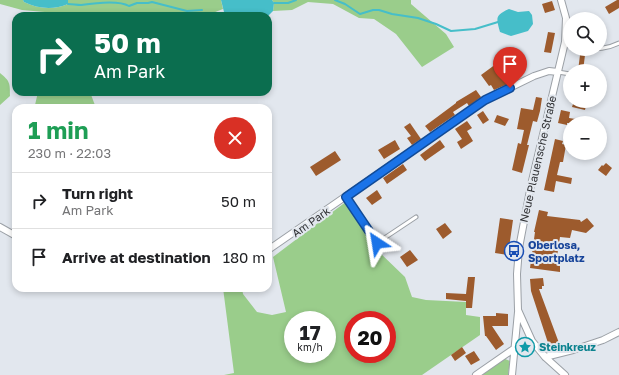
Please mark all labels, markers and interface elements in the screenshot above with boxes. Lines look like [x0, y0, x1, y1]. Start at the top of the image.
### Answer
map controls [563, 12, 607, 160]
button: search [563, 12, 607, 56]
text: 50 m [94, 26, 161, 59]
icon: right [28, 28, 80, 80]
pin [493, 47, 527, 88]
icon: arrive [499, 53, 521, 75]
text: Am Park [94, 60, 165, 82]
button: + [563, 64, 607, 108]
street label: Neue Plauensche Straße [517, 94, 558, 223]
text: 1 min [28, 115, 88, 144]
button: − [563, 116, 607, 160]
button: close [214, 117, 256, 159]
text: 230 m · 22:03 [28, 145, 111, 161]
text: Turn right [62, 184, 133, 202]
icon: right [28, 190, 50, 212]
text: 50 m [221, 192, 256, 210]
text: Am Park [62, 202, 114, 218]
street label: Am Park [289, 204, 332, 239]
position arrow [356, 222, 398, 264]
place label: Oberlosa, Sportplatz [528, 238, 585, 264]
bus stop icon: Oberlosa, Sportplatz [503, 240, 525, 262]
icon: arrive [28, 246, 50, 268]
text: Arrive at destination [62, 248, 211, 266]
text: 180 m [223, 248, 265, 266]
speed limit sign: 20 [344, 311, 396, 363]
text: 17 [299, 320, 321, 344]
place icon: Steinkreuz [514, 336, 536, 358]
place label: Steinkreuz [539, 340, 596, 353]
text: km/h [297, 341, 323, 353]

